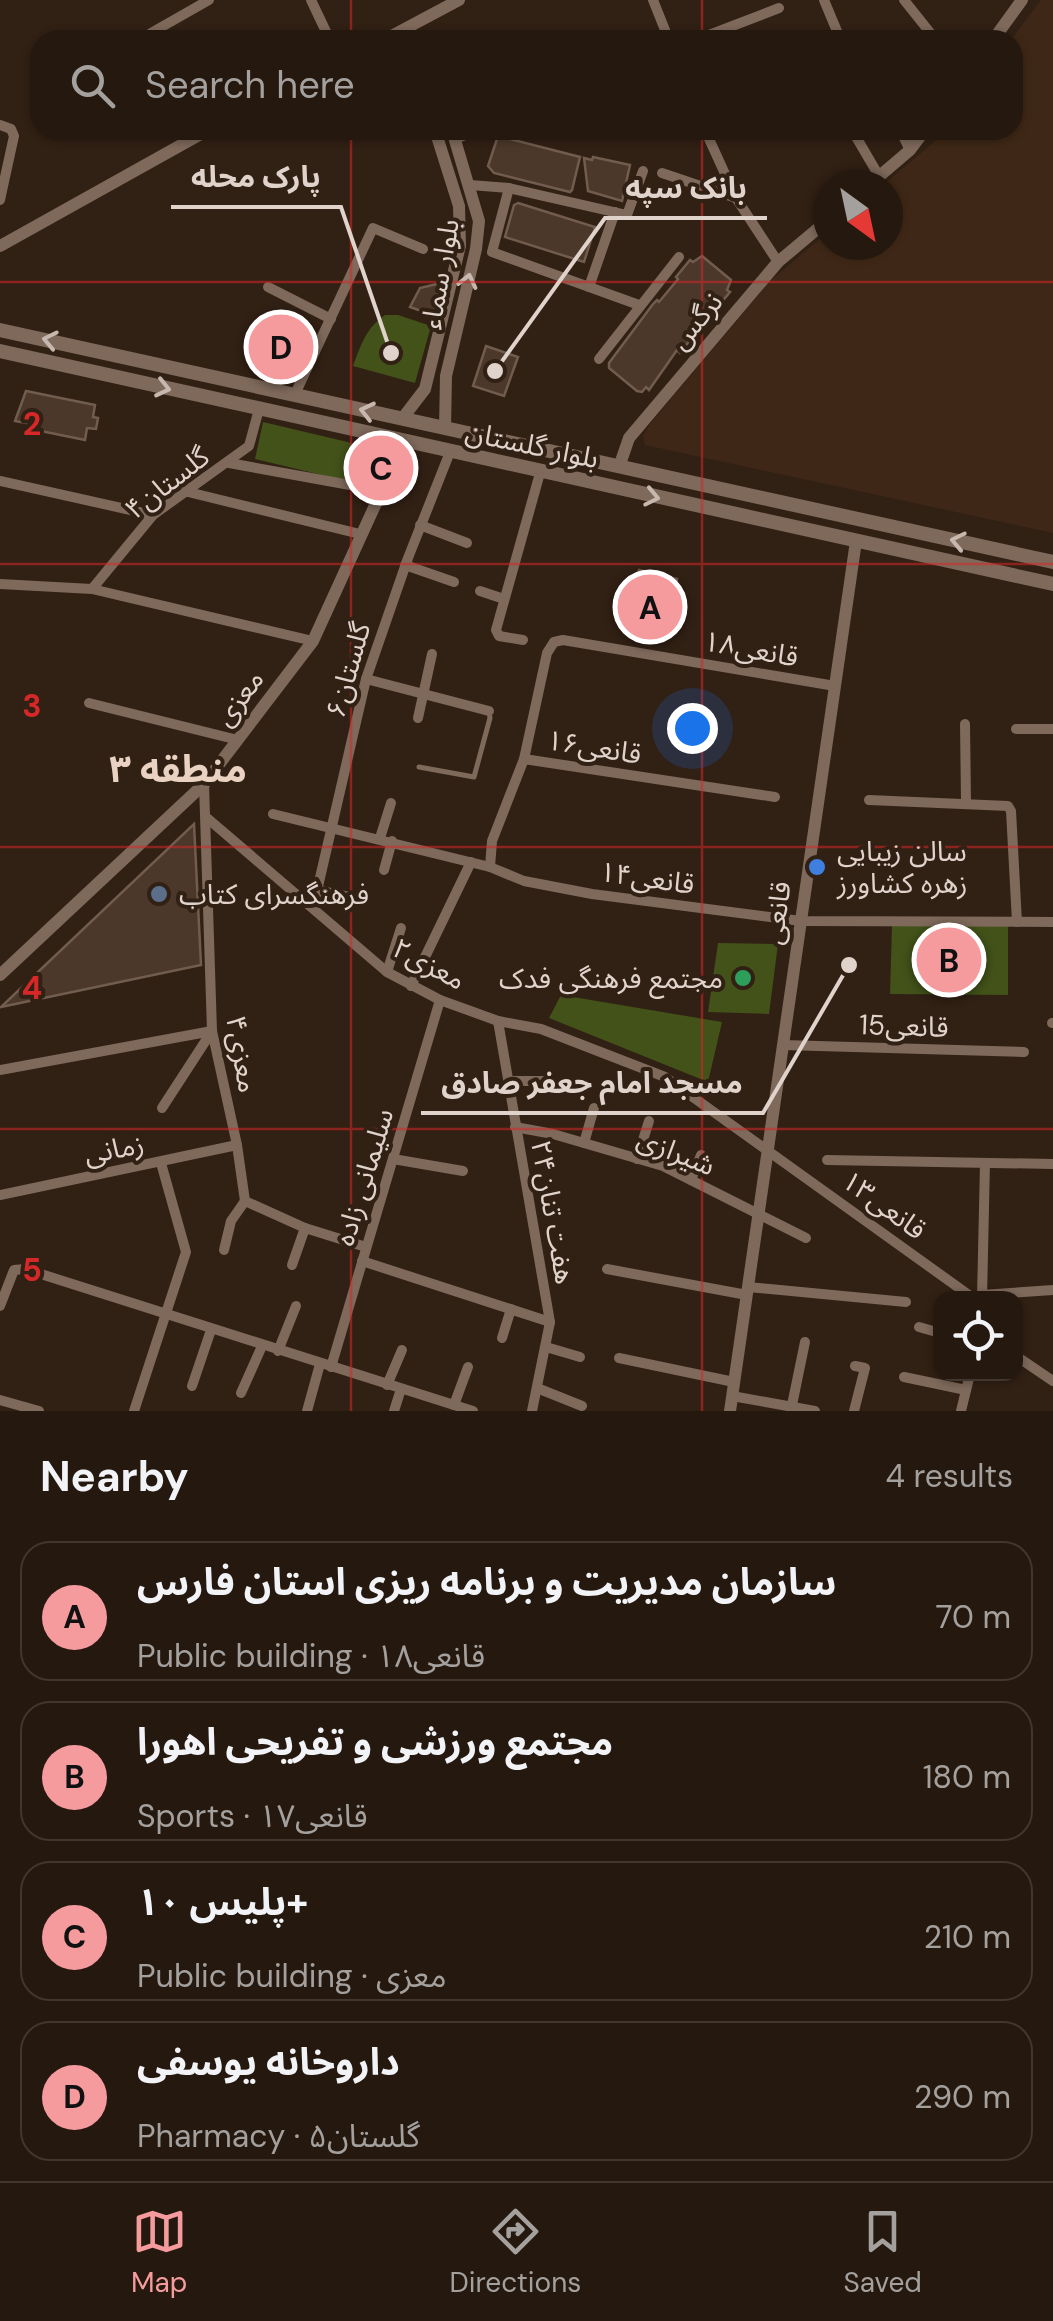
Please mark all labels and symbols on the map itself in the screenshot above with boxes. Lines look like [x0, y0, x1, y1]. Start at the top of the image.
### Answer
callout: پارک محله [171, 147, 341, 207]
text: پارک محله [191, 157, 321, 197]
callout: بانک سپه [605, 158, 767, 218]
text: بانک سپه [625, 168, 747, 208]
north arrow [813, 170, 903, 260]
street label: بلوار سماء [412, 216, 468, 332]
one-way arrow [456, 273, 477, 290]
street label: نرگس [661, 284, 731, 358]
pin: D [248, 310, 314, 384]
one-way arrow [42, 331, 59, 352]
one-way arrow [155, 376, 172, 397]
one-way arrow [359, 402, 376, 423]
text: 2 [23, 403, 41, 445]
street label: بلوار گلستان [462, 413, 602, 477]
pin: C [348, 430, 414, 506]
street label: گلستان۴ [117, 438, 217, 528]
one-way arrow [643, 485, 660, 506]
one-way arrow [950, 532, 967, 553]
pin: A [618, 570, 682, 644]
street label: گلستان۶ [317, 618, 379, 722]
street label: ۱۸قانعی [701, 622, 801, 676]
street label: معزی [206, 662, 272, 734]
text: 3 [22, 685, 42, 727]
your location [667, 703, 718, 754]
street label: ۱۶قانعی [544, 721, 644, 773]
district label: منطقه ۳ [109, 744, 247, 794]
place label: سالن زیبایی زهره کشاورز [836, 833, 968, 902]
street label: ۱۴قانعی [597, 853, 697, 903]
marker: سالن زیبایی زهره کشاورز [806, 856, 828, 878]
place label: فرهنگسرای کتاب [179, 876, 369, 913]
street label: قانعی [754, 879, 800, 947]
marker: فرهنگسرای کتاب [148, 883, 170, 905]
pin: B [916, 922, 982, 998]
street label: ۲معزی [386, 929, 472, 999]
place label: مجتمع فرهنگی فدک [499, 960, 723, 999]
text: 4 [22, 967, 42, 1009]
marker: مجتمع فرهنگی فدک [732, 967, 754, 989]
street label: 15قانعی [859, 1006, 949, 1046]
street label: ۴معزی [217, 1013, 267, 1095]
callout: مسجد امام جعفر صادق [421, 1053, 763, 1113]
text: مسجد امام جعفر صادق [441, 1063, 743, 1106]
street label: سلیمانی زاده [326, 1104, 402, 1250]
street label: شیرازی [632, 1120, 720, 1184]
street label: زمانی [81, 1125, 147, 1173]
street label: هفت تنان۲۴ [522, 1137, 584, 1287]
street label: ۱۳قانعی [835, 1162, 933, 1248]
text: 5 [22, 1249, 42, 1291]

